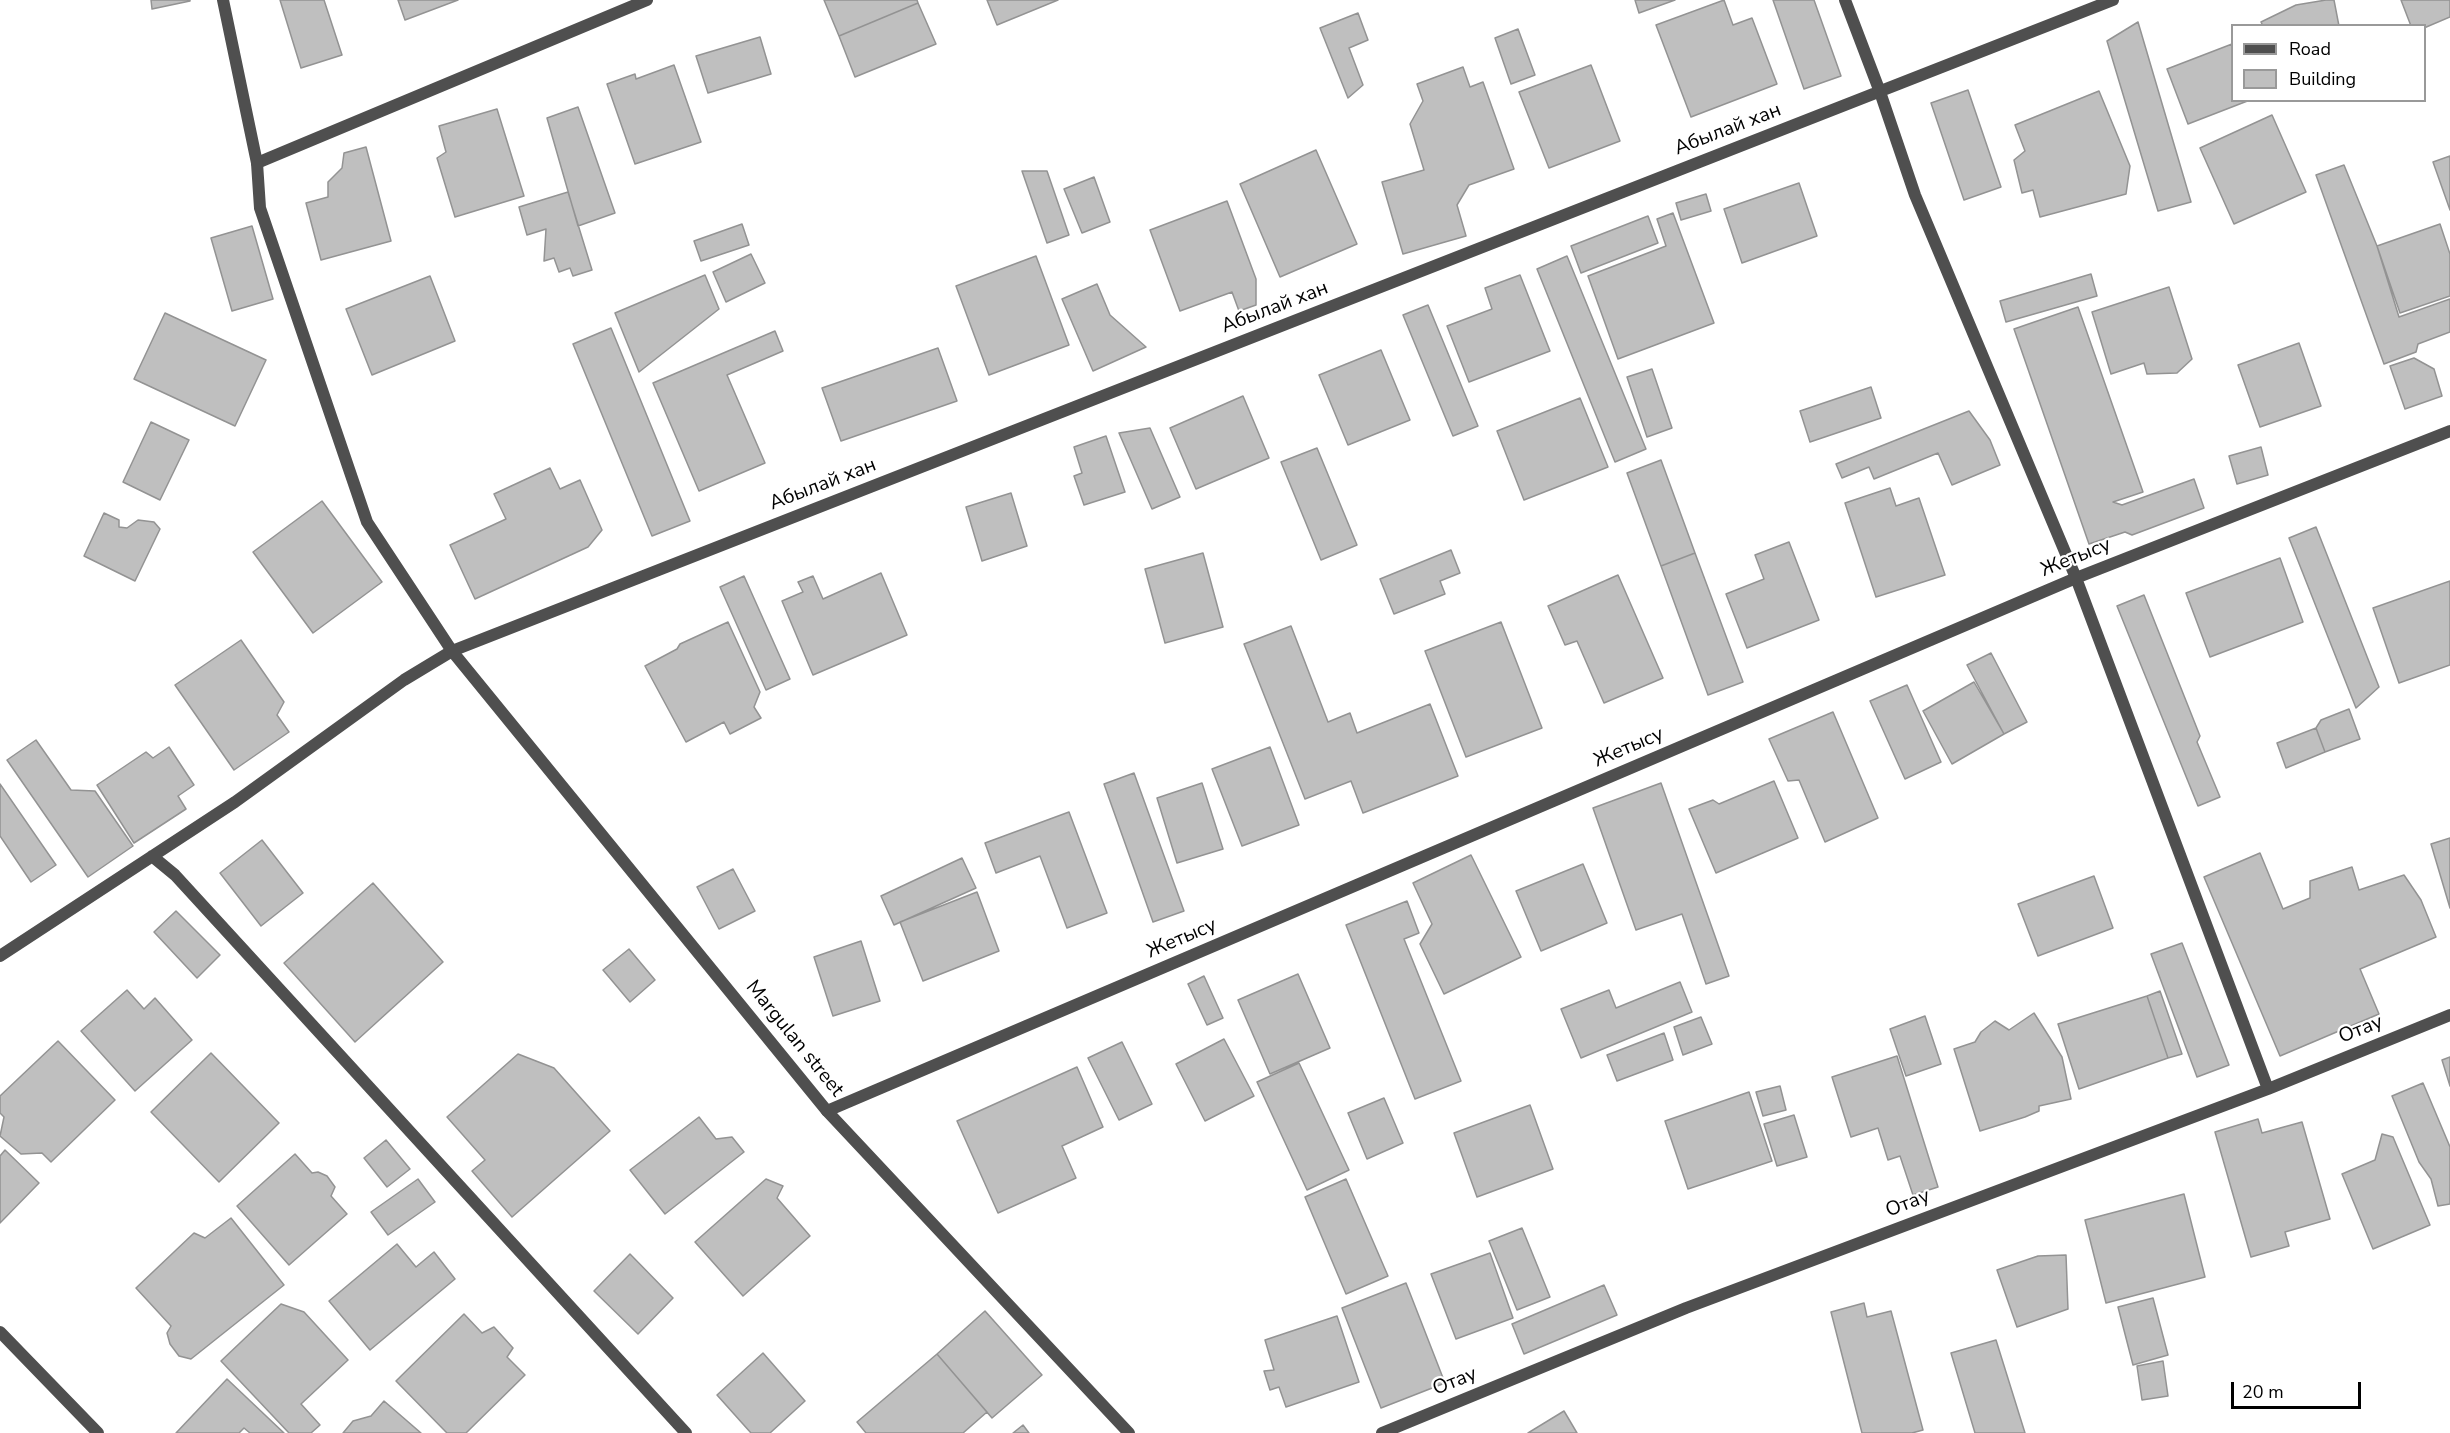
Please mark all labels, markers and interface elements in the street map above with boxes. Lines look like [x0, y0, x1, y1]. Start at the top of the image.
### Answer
legend [2231, 24, 2426, 102]
text: Road [2289, 37, 2331, 61]
text: Building [2289, 67, 2356, 91]
street label: Абылай хан [1671, 99, 1785, 161]
street label: Абылай хан [1218, 277, 1332, 339]
street label: Абылай хан [766, 454, 880, 516]
street label: Жетысу [2037, 533, 2115, 583]
street label: Жетысу [1590, 723, 1668, 773]
street label: Жетысу [1143, 914, 1221, 964]
street label: Margulan street [740, 976, 848, 1102]
street label: Отау [2335, 1010, 2387, 1050]
street label: Отау [1882, 1185, 1934, 1223]
street label: Отау [1429, 1362, 1481, 1402]
scale bar [2234, 1370, 2364, 1408]
text: 20 m [2242, 1380, 2284, 1404]

